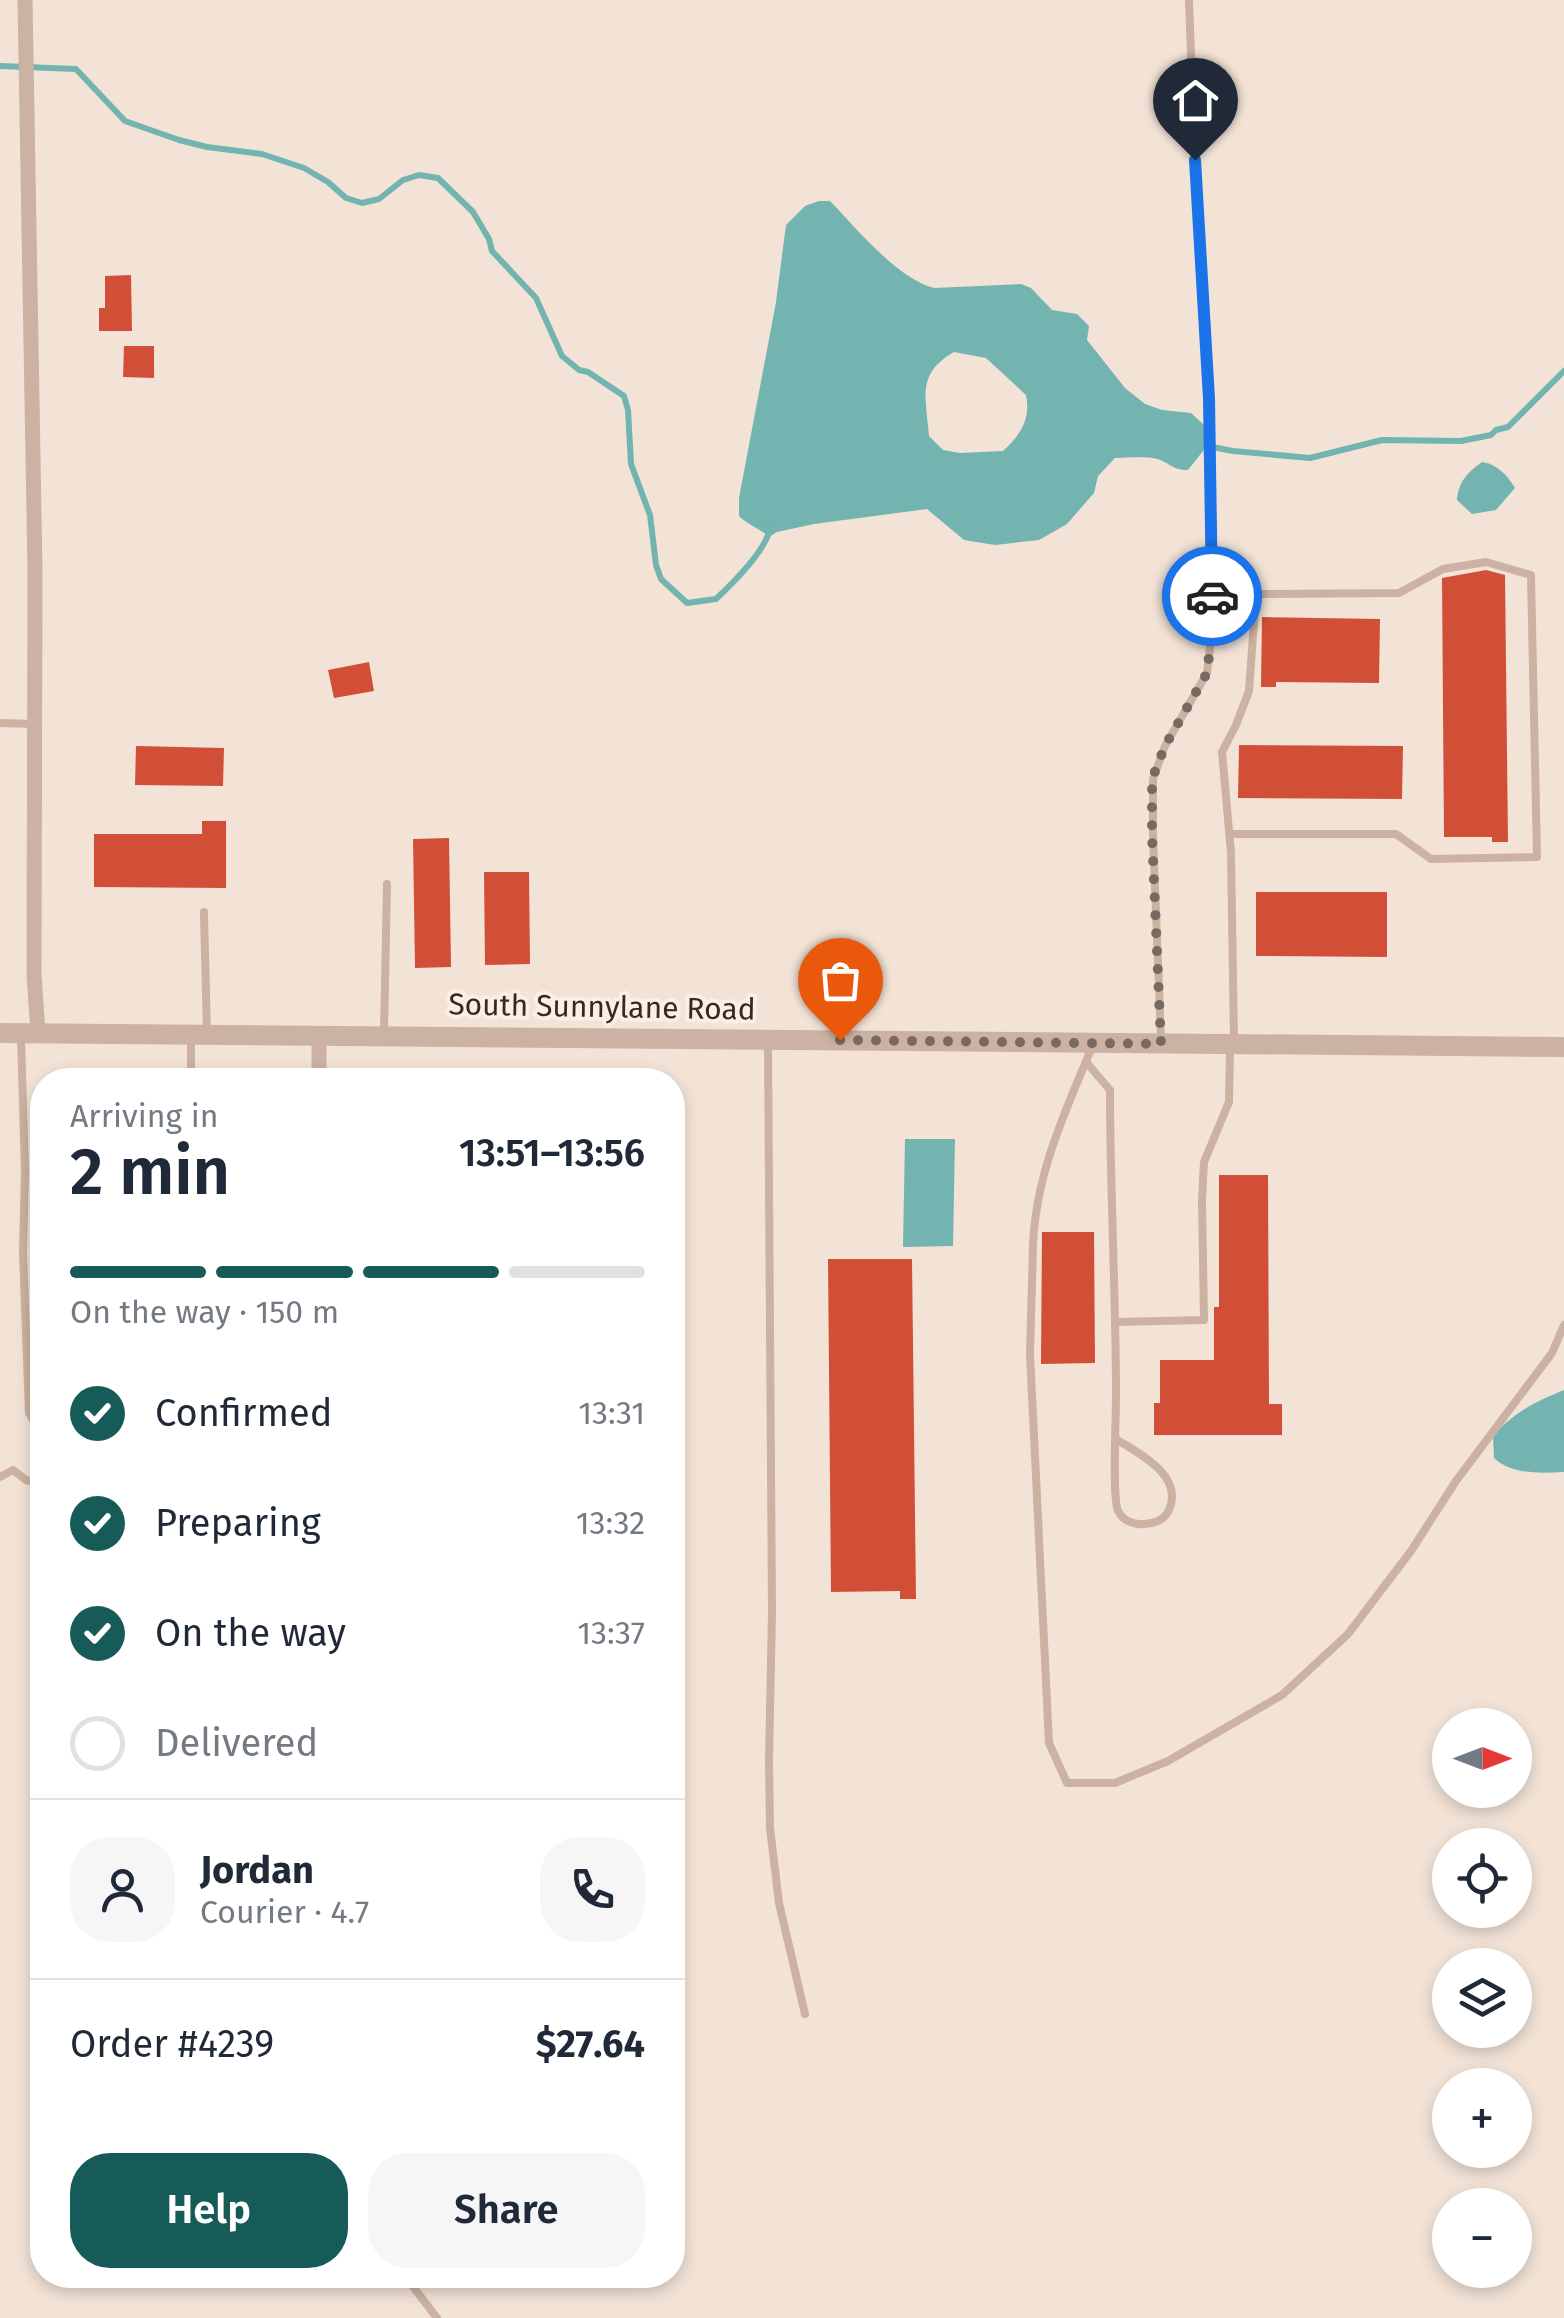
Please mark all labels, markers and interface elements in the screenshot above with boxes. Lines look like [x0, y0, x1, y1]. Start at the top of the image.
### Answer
pin [1153, 58, 1238, 161]
icon: home [1168, 73, 1223, 128]
courier [1162, 546, 1262, 646]
icon: car [1185, 569, 1240, 624]
pin [798, 938, 883, 1041]
icon: bag [813, 953, 868, 1008]
street label: South Sunnylane Road [448, 986, 756, 1028]
text: Arriving in [70, 1097, 218, 1135]
text: 13:51–13:56 [459, 1130, 645, 1176]
text: 2 min [70, 1133, 230, 1211]
text: On the way · 150 m [70, 1293, 339, 1331]
icon: check [70, 1386, 125, 1441]
text: Confirmed [155, 1390, 333, 1436]
text: 13:31 [578, 1394, 645, 1432]
icon: check [70, 1496, 125, 1551]
text: Preparing [155, 1500, 321, 1546]
text: 13:32 [576, 1504, 645, 1542]
icon: check [70, 1606, 125, 1661]
text: On the way [155, 1610, 346, 1656]
text: 13:37 [577, 1614, 645, 1652]
north arrow [1432, 1708, 1532, 1808]
map controls [1432, 1708, 1532, 2288]
text: Delivered [155, 1720, 318, 1766]
button: locate [1432, 1828, 1532, 1928]
button: person [70, 1837, 175, 1942]
button: phone [540, 1837, 645, 1942]
text: Jordan [200, 1847, 314, 1893]
text: Courier · 4.7 [200, 1893, 369, 1931]
button: layers [1432, 1948, 1532, 2048]
text: Order #4239 [70, 2021, 274, 2067]
text: $27.64 [536, 2021, 645, 2067]
button: + [1432, 2068, 1532, 2168]
button: Help [70, 2153, 348, 2268]
button: Share [368, 2153, 645, 2268]
button: − [1432, 2188, 1532, 2288]

